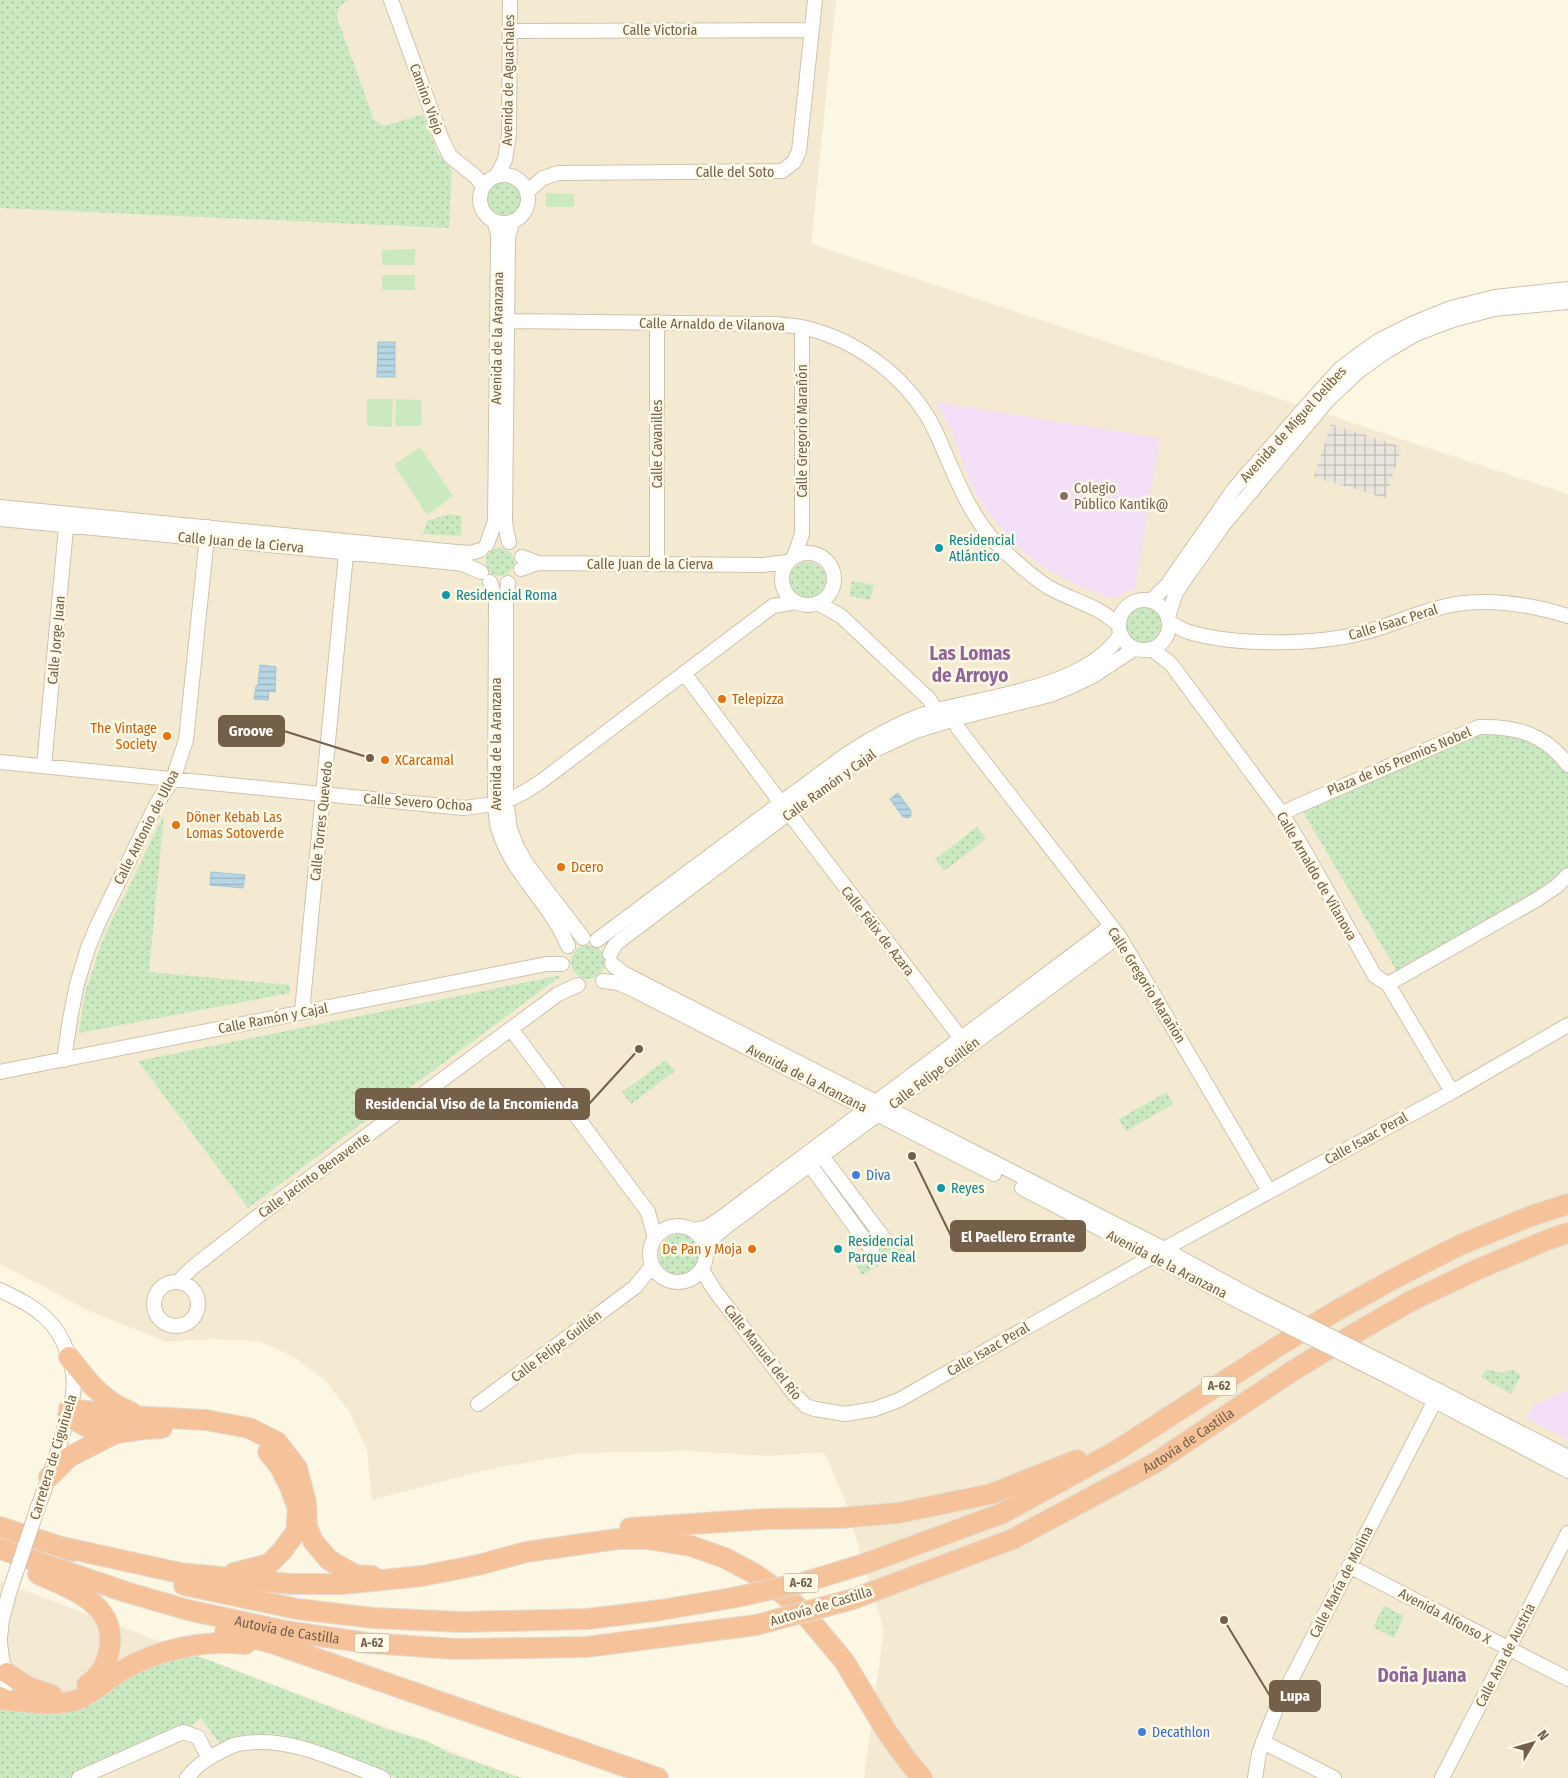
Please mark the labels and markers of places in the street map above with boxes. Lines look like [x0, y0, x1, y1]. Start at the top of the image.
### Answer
place label: Colegio Público Kantik@ [1074, 480, 1168, 513]
marker: Colegio Público Kantik@ [1058, 490, 1070, 502]
place label: Residencial Atlántico [949, 532, 1015, 565]
marker: Residencial Atlántico [933, 542, 945, 554]
place label: Residencial Roma [456, 587, 557, 604]
marker: Residencial Roma [440, 589, 452, 601]
place label: Telepizza [732, 691, 784, 708]
marker: Telepizza [716, 693, 728, 705]
callout: Groove [219, 716, 284, 746]
place label: The Vintage Society [90, 720, 158, 753]
marker: The Vintage Society [161, 730, 173, 742]
place label: XCarcamal [395, 752, 454, 769]
marker: XCarcamal [379, 754, 391, 766]
place label: Döner Kebab Las Lomas Sotoverde [186, 809, 284, 842]
marker: Döner Kebab Las Lomas Sotoverde [170, 819, 182, 831]
place label: Dcero [571, 859, 604, 876]
marker: Dcero [555, 861, 567, 873]
callout: Residencial Viso de la Encomienda [356, 1089, 589, 1119]
place label: Diva [866, 1167, 891, 1184]
marker: Diva [850, 1169, 862, 1181]
place label: Reyes [951, 1180, 984, 1197]
marker: Reyes [935, 1182, 947, 1194]
callout: El Paellero Errante [951, 1221, 1085, 1251]
place label: Residencial Parque Real [848, 1233, 916, 1266]
place label: De Pan y Moja [662, 1241, 742, 1258]
marker: De Pan y Moja [746, 1243, 758, 1255]
marker: Residencial Parque Real [832, 1243, 844, 1255]
callout: Lupa [1270, 1681, 1320, 1711]
place label: Decathlon [1152, 1724, 1210, 1741]
marker: Decathlon [1136, 1726, 1148, 1738]

